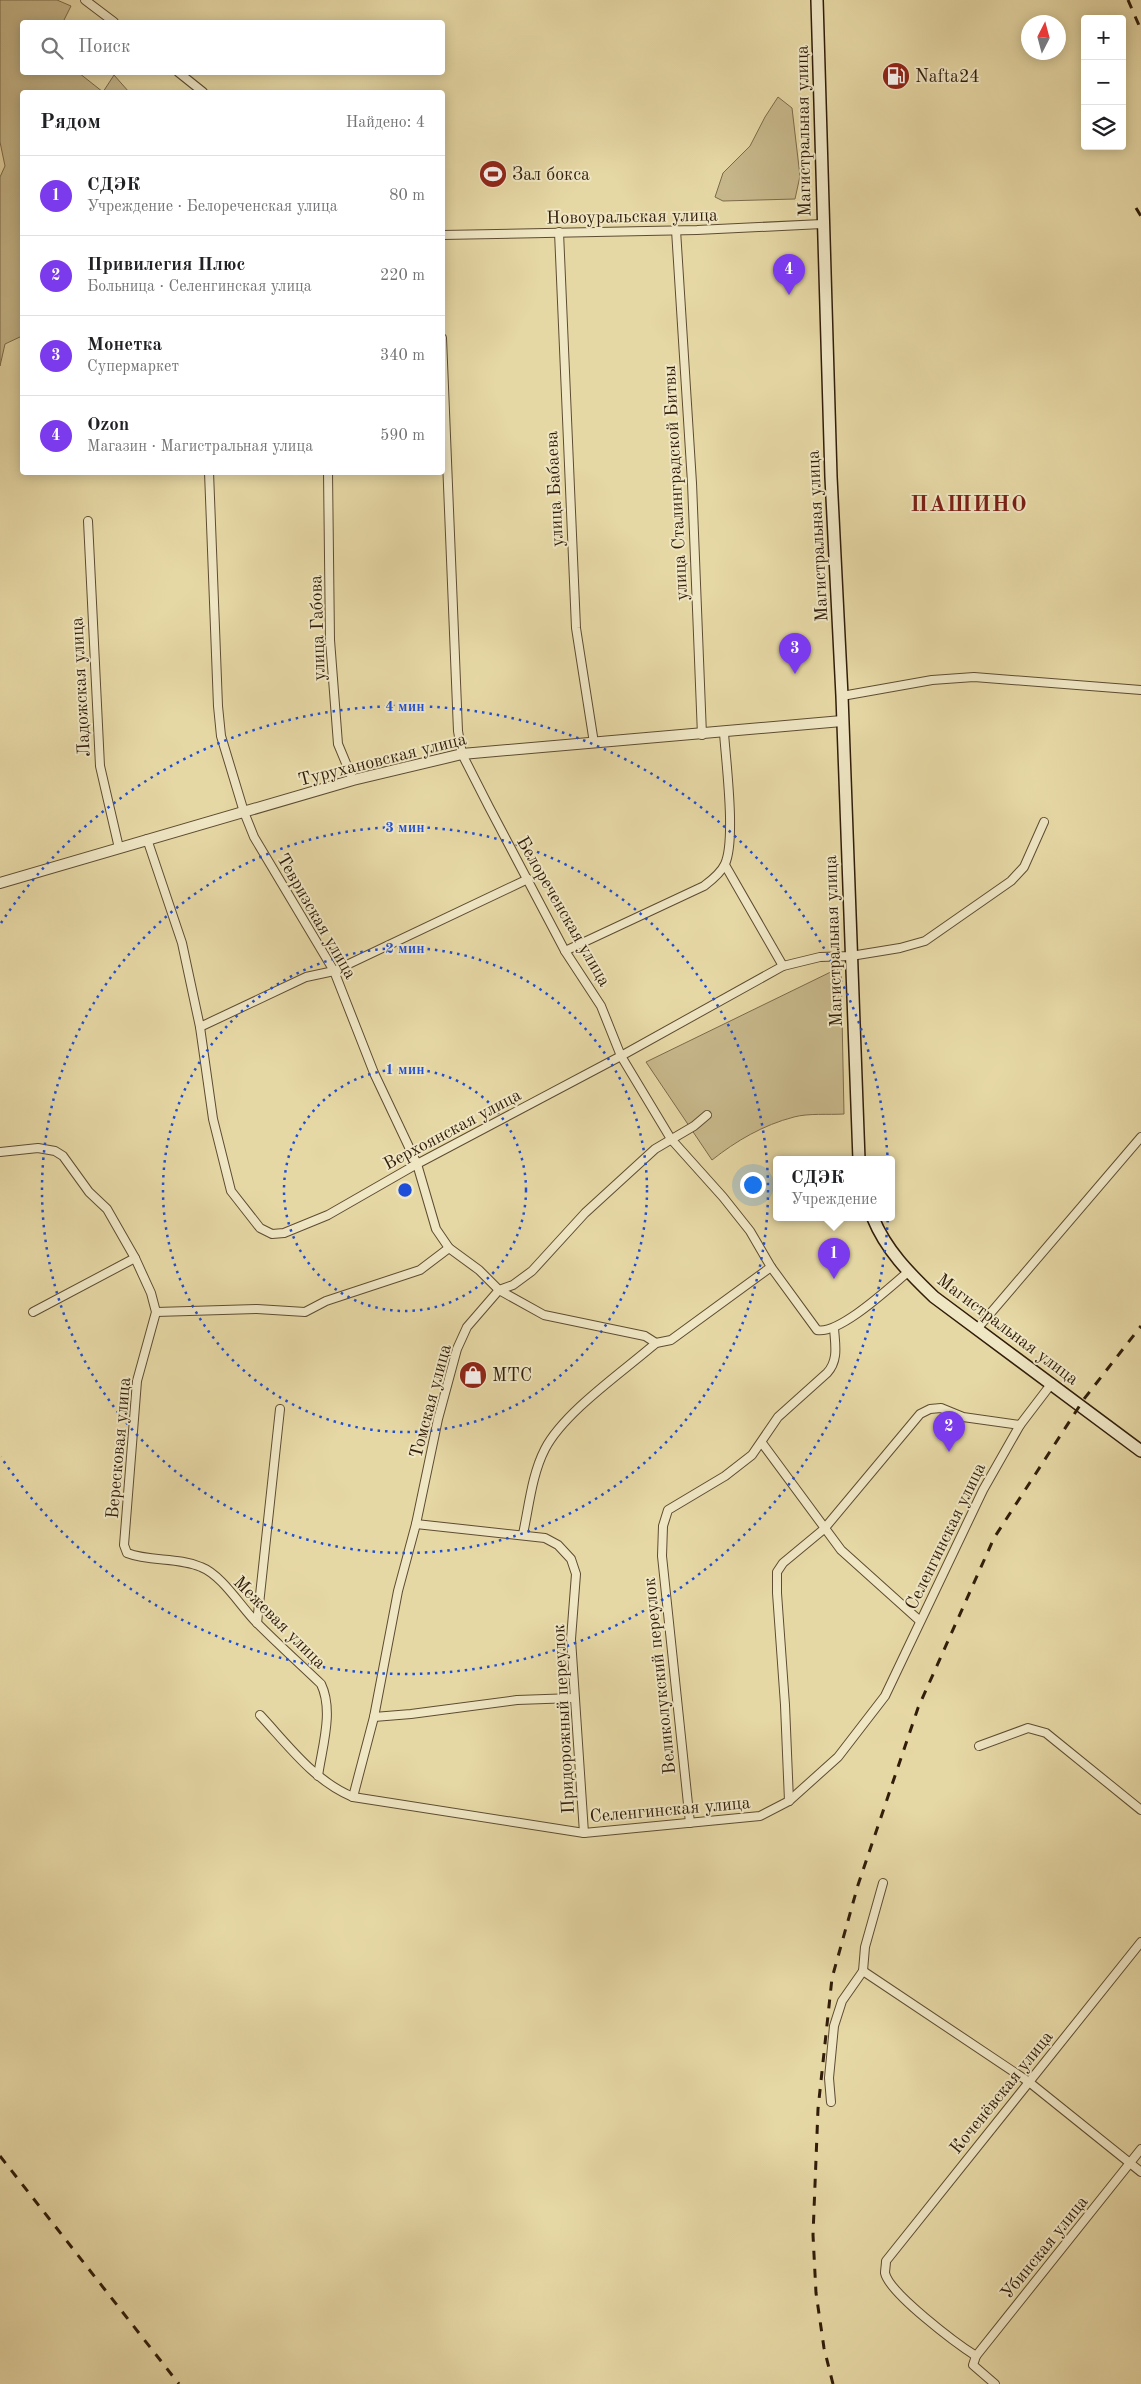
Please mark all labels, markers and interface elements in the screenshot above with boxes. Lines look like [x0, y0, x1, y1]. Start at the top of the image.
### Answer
north arrow [1021, 15, 1066, 60]
map controls [1081, 15, 1126, 150]
button: + [1081, 15, 1126, 60]
search box [20, 20, 445, 75]
icon: search [38, 34, 66, 62]
text: Поиск [78, 38, 130, 57]
street label: Магистральная улица [794, 45, 814, 217]
button: − [1081, 60, 1126, 105]
fuel station icon: Nafta24 [881, 61, 911, 91]
place label: Nafta24 [915, 68, 980, 86]
button: layers [1081, 105, 1126, 150]
text: Рядом [40, 112, 101, 133]
text: Найдено: 4 [346, 115, 425, 131]
sports icon: Зал бокса [478, 159, 508, 189]
place label: Зал бокса [512, 166, 590, 184]
text: СДЭК [87, 176, 140, 195]
text: 1 [51, 188, 61, 204]
text: 80 m [389, 188, 425, 204]
text: Учреждение · Белореченская улица [87, 199, 338, 215]
street label: Новоуральская улица [546, 207, 718, 227]
pin: 4 [773, 254, 805, 295]
text: Привилегия Плюс [87, 256, 245, 275]
text: 2 [51, 268, 61, 284]
text: 220 m [380, 268, 425, 284]
text: Больница · Селенгинская улица [87, 279, 312, 295]
text: Монетка [87, 336, 162, 355]
text: 3 [51, 348, 61, 364]
text: 340 m [380, 348, 425, 364]
text: Супермаркет [87, 359, 179, 375]
street label: улица Сталинградской Битвы [661, 365, 691, 601]
text: Ozon [87, 416, 129, 435]
text: 4 [51, 428, 61, 444]
text: 590 m [380, 428, 425, 444]
street label: улица Бабаева [543, 430, 567, 548]
text: Магазин · Магистральная улица [87, 439, 313, 455]
street label: Магистральная улица [805, 450, 831, 622]
district label: ПАШИНО [910, 494, 1028, 516]
street label: улица Габова [307, 575, 329, 681]
street label: Ладожская улица [68, 617, 94, 757]
pin: 3 [779, 633, 811, 674]
text: 4 мин [385, 700, 425, 715]
street label: Турухановская улица [296, 730, 468, 790]
text: 3 мин [385, 821, 425, 836]
street label: Белореченская улица [513, 833, 613, 990]
street label: Тевризская улица [273, 851, 359, 982]
street label: Магистральная улица [822, 855, 846, 1027]
text: 2 мин [385, 942, 425, 957]
text: 1 мин [385, 1063, 425, 1078]
street label: Верхоянская улица [381, 1086, 524, 1174]
popup [773, 1156, 895, 1221]
text: СДЭК [791, 1169, 844, 1188]
your location [740, 1172, 766, 1198]
centre of rings [396, 1181, 414, 1199]
text: Учреждение [791, 1192, 877, 1208]
pin: 1 [818, 1238, 850, 1279]
street label: Магистральная улица [933, 1271, 1081, 1389]
street label: Томская улица [407, 1342, 455, 1460]
shop icon: МТС [458, 1360, 488, 1390]
place label: МТС [492, 1367, 532, 1385]
street label: Вересковая улица [104, 1376, 134, 1520]
pin: 2 [933, 1411, 965, 1452]
street label: Селенгинская улица [902, 1460, 989, 1613]
street label: Межевая улица [230, 1573, 329, 1672]
street label: Великолукский переулок [641, 1577, 679, 1775]
street label: Придорожный переулок [550, 1624, 578, 1814]
street label: Селенгинская улица [589, 1794, 751, 1826]
street label: Коченёвская улица [947, 2028, 1057, 2157]
street label: Убинская улица [998, 2193, 1092, 2303]

